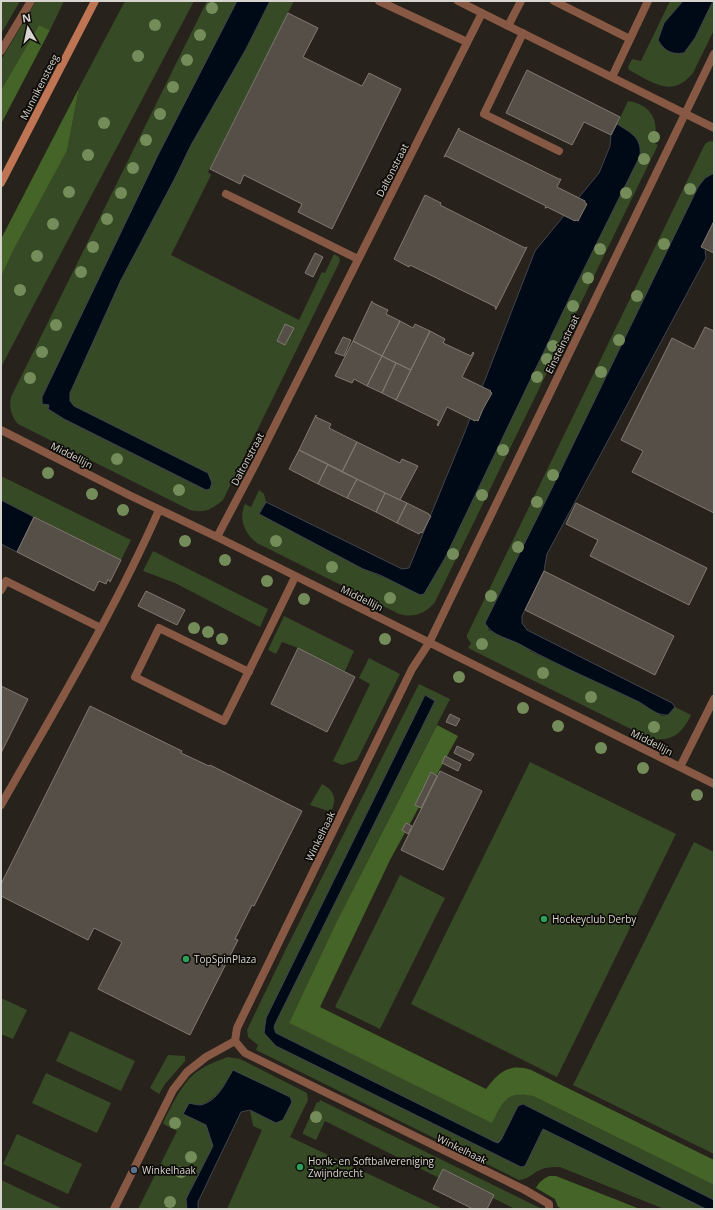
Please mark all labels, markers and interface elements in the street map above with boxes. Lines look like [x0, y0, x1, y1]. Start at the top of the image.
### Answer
north arrow [8, 8, 48, 48]
text: N [21, 10, 32, 26]
street label: Munnikensteeg [16, 51, 62, 122]
street label: Daltonstraat [373, 141, 412, 199]
street label: Einsteinstraat [542, 312, 582, 376]
street label: Daltonstraat [227, 430, 267, 488]
street label: Middellijn [49, 438, 95, 472]
street label: Middellijn [338, 582, 386, 614]
street label: Middellijn [629, 725, 675, 759]
street label: Winkelhaak [302, 808, 338, 863]
place label: Hockeyclub Derby [552, 912, 637, 926]
marker: Hockeyclub Derby [539, 914, 549, 924]
place label: TopSpinPlaza [194, 952, 256, 966]
marker: TopSpinPlaza [181, 954, 191, 964]
street label: Winkelhaak [435, 1131, 490, 1167]
place label: Honk- en Softbalvereniging Zwijndrecht [308, 1154, 435, 1180]
marker: Honk- en Softbalvereniging Zwijndrecht [295, 1162, 305, 1172]
place label: Winkelhaak [142, 1163, 197, 1177]
marker: Winkelhaak [129, 1165, 139, 1175]

